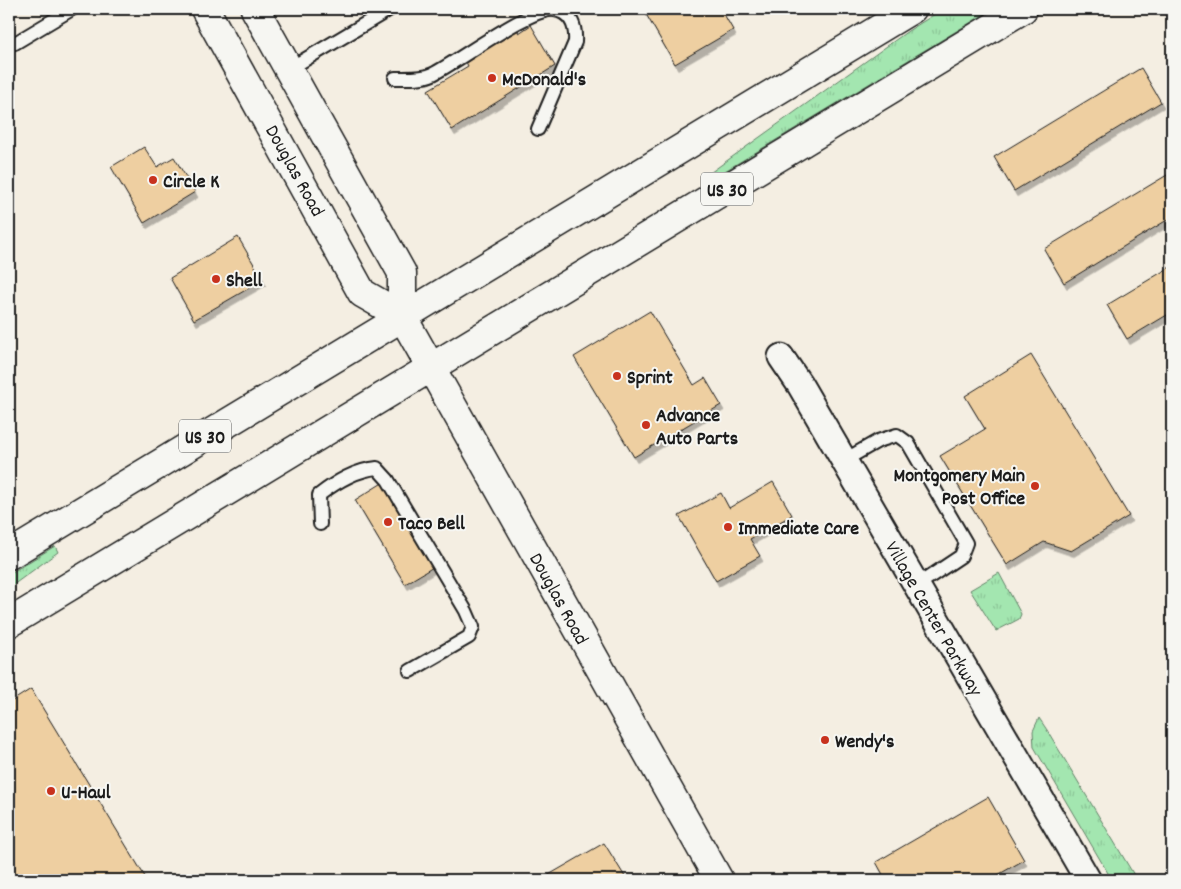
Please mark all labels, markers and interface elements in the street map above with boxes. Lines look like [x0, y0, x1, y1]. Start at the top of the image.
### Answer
place label: McDonald's [502, 67, 586, 95]
marker: McDonald's [486, 72, 498, 84]
street label: Douglas Road [257, 120, 330, 222]
place label: Circle K [163, 169, 220, 197]
road number: US 30 [701, 172, 753, 205]
marker: Circle K [147, 174, 159, 186]
place label: Shell [226, 268, 263, 296]
marker: Shell [210, 273, 222, 285]
place label: Sprint [627, 365, 673, 393]
marker: Sprint [611, 370, 623, 382]
place label: Advance Auto Parts [656, 403, 738, 454]
marker: Advance Auto Parts [640, 419, 652, 431]
road number: US 30 [179, 420, 231, 452]
place label: Montgomery Main Post Office [893, 463, 1025, 514]
marker: Montgomery Main Post Office [1029, 480, 1041, 492]
place label: Taco Bell [398, 511, 465, 539]
marker: Taco Bell [382, 516, 394, 528]
place label: Immediate Care [738, 516, 859, 544]
marker: Immediate Care [722, 521, 734, 533]
street label: Village Center Parkway [877, 537, 989, 703]
street label: Douglas Road [521, 548, 594, 650]
place label: Wendy's [835, 729, 894, 757]
marker: Wendy's [819, 734, 831, 746]
place label: U-Haul [61, 780, 111, 808]
marker: U-Haul [45, 785, 57, 797]

